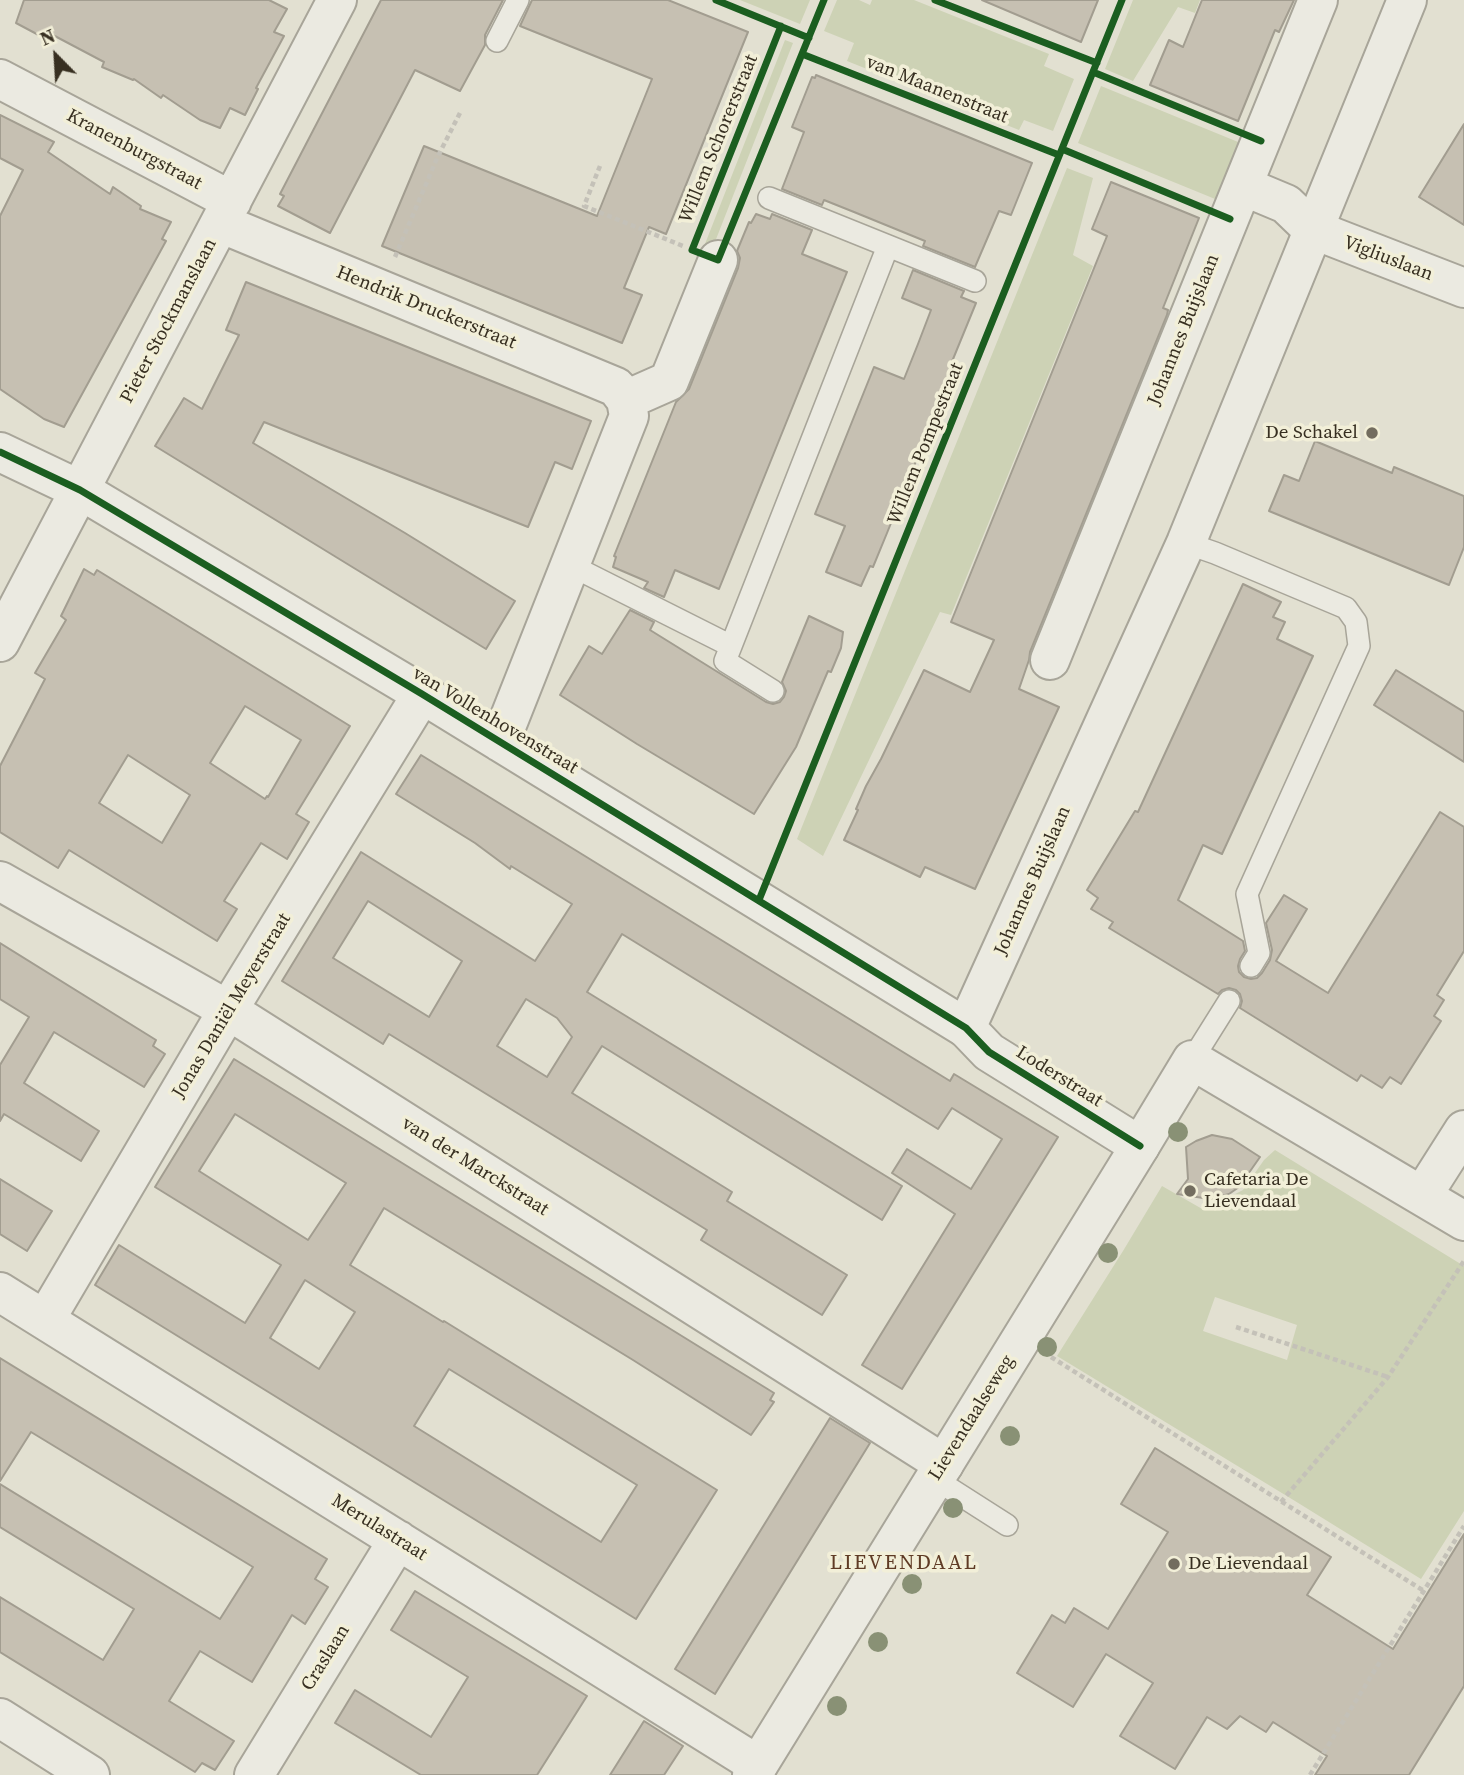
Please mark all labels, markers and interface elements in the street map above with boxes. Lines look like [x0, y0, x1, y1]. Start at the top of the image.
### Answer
north arrow [21, 21, 91, 91]
text: N [36, 22, 59, 52]
street label: Willem Schorerstraat [675, 51, 763, 227]
street label: van Maanenstraat [863, 51, 1011, 129]
street label: Kranenburgstraat [62, 105, 206, 195]
street label: Vigliuslaan [1340, 231, 1436, 287]
street label: Pieter Stockmanslaan [116, 235, 222, 407]
street label: Johannes Buijslaan [1143, 251, 1225, 409]
street label: Hendrik Druckerstraat [333, 261, 519, 355]
street label: Willem Pompestraat [883, 360, 969, 528]
place label: De Schakel [1265, 422, 1358, 444]
marker: De Schakel [1364, 425, 1380, 441]
street label: van Vollenhovenstraat [408, 663, 582, 779]
street label: Johannes Buijslaan [990, 803, 1076, 959]
street label: Jonas Daniël Meyerstraat [168, 909, 296, 1103]
street label: Loderstraat [1011, 1041, 1107, 1113]
street label: van der Marckstraat [397, 1113, 553, 1221]
place label: Cafetaria De Lievendaal [1204, 1169, 1309, 1213]
marker: Cafetaria De Lievendaal [1182, 1183, 1198, 1199]
street label: Lievendaalseweg [924, 1351, 1020, 1485]
street label: Merulastraat [327, 1490, 431, 1566]
district label: LIEVENDAAL [831, 1551, 977, 1577]
place label: De Lievendaal [1188, 1553, 1308, 1575]
marker: De Lievendaal [1166, 1556, 1182, 1572]
street label: Craslaan [297, 1621, 355, 1695]

